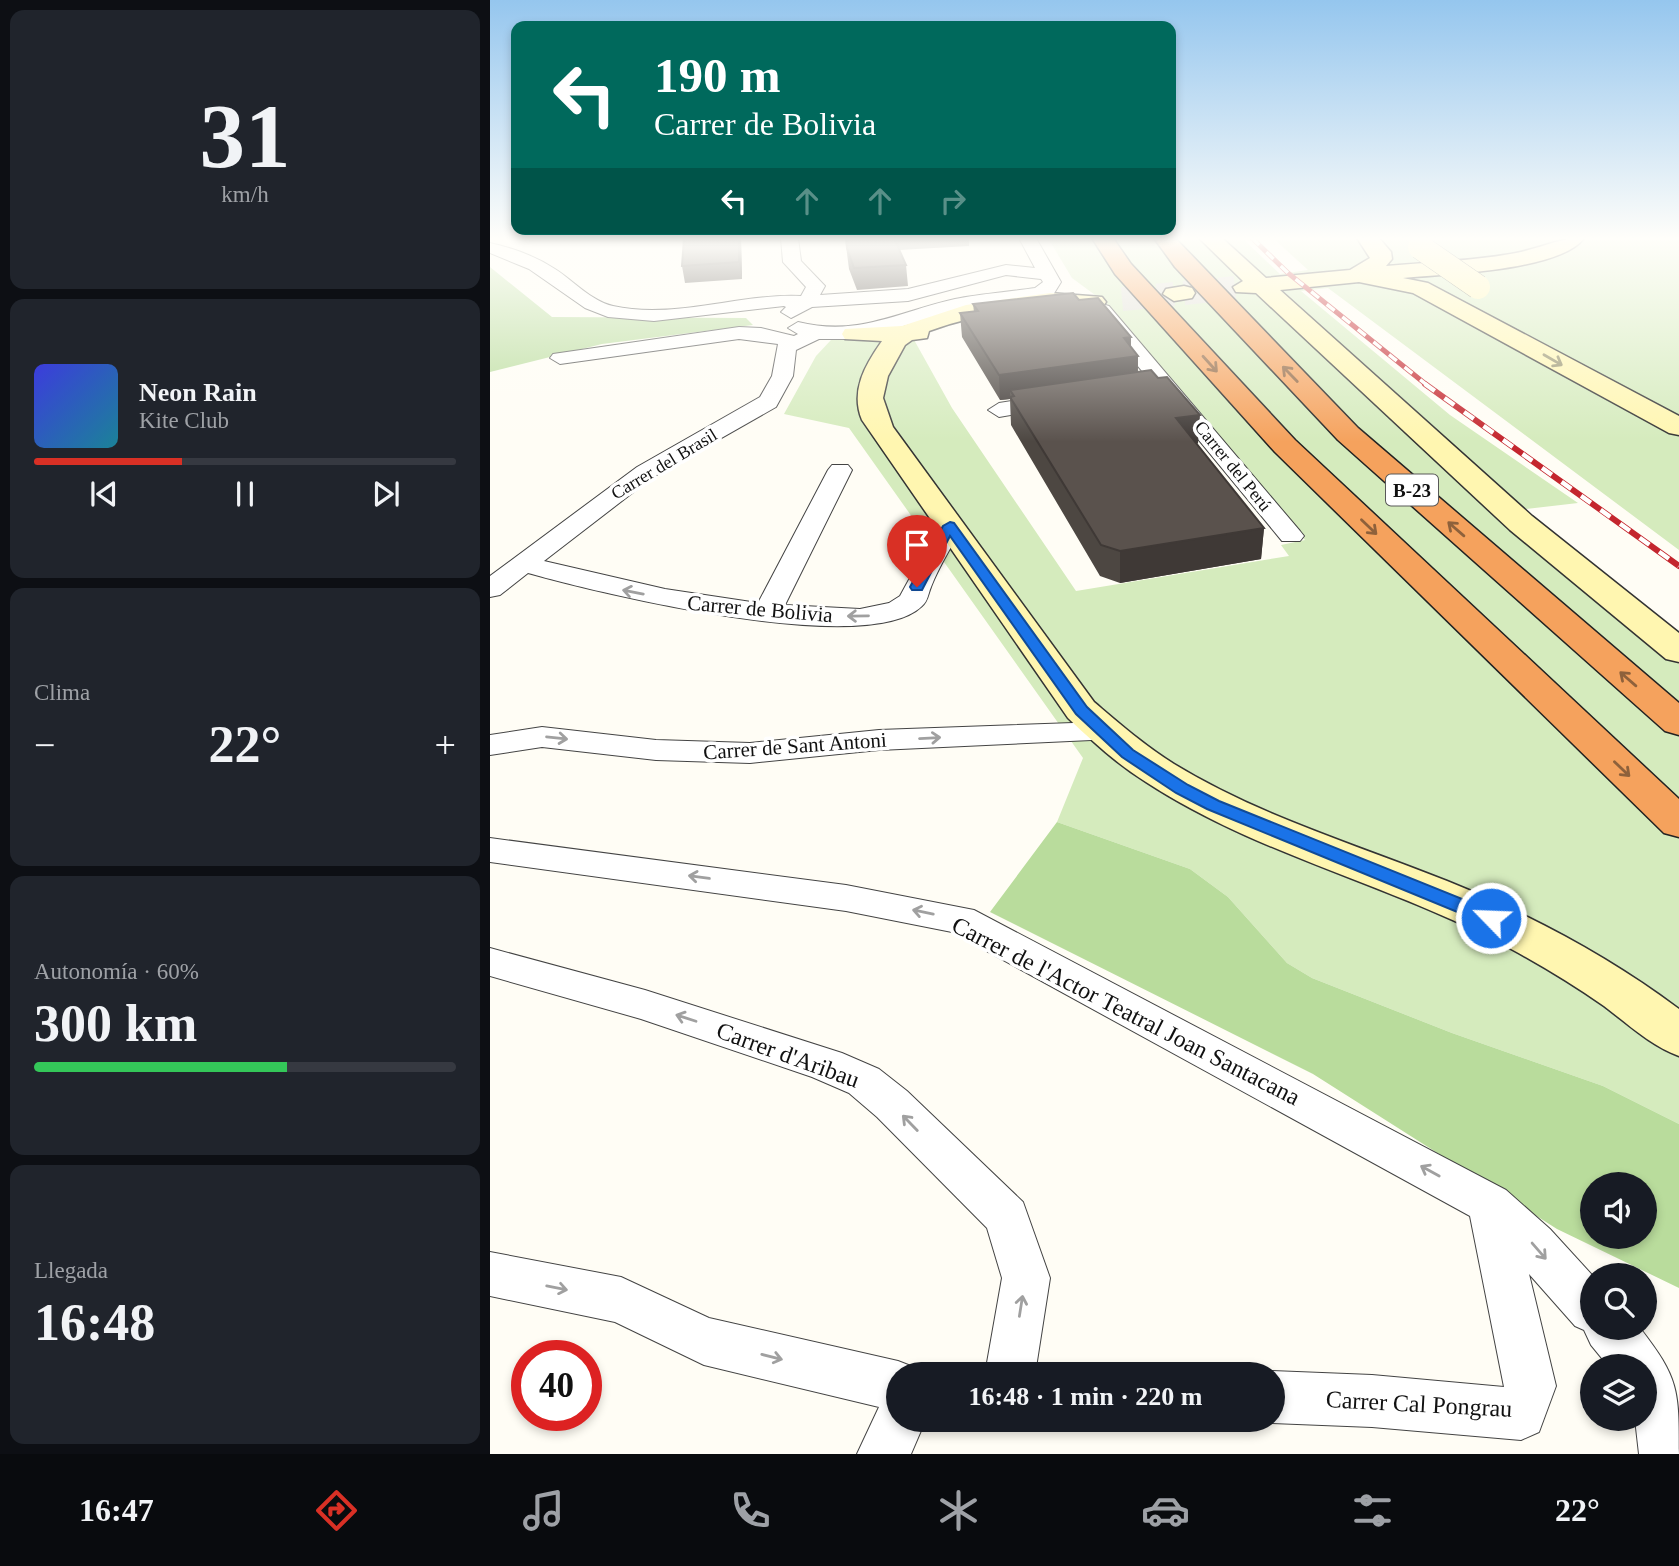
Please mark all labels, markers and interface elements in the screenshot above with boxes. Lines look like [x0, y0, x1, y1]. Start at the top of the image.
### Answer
text: 190 m [654, 48, 781, 103]
icon: left [539, 49, 630, 140]
text: 31 [200, 86, 291, 187]
text: Carrer de Bolivia [654, 106, 876, 142]
text: km/h [221, 182, 269, 207]
icon: left [715, 182, 753, 220]
icon: ahead [788, 182, 826, 220]
icon: ahead [861, 182, 899, 220]
icon: right [934, 182, 972, 220]
one-way arrow [1542, 353, 1562, 367]
one-way arrow [1202, 355, 1218, 373]
one-way arrow [1281, 366, 1298, 383]
text: Neon Rain [139, 378, 257, 407]
text: Kite Club [139, 408, 229, 433]
street label: Carrer del Perú [1191, 417, 1275, 515]
street label: Carrer del Brasil [607, 425, 721, 503]
icon: previous [85, 475, 123, 513]
icon: pause [226, 475, 264, 513]
icon: next [367, 475, 405, 513]
road number: B-23 [1386, 475, 1438, 505]
pin [887, 515, 947, 587]
one-way arrow [1360, 518, 1377, 535]
one-way arrow [1447, 521, 1465, 537]
icon: arrive [898, 526, 936, 564]
one-way arrow [622, 585, 645, 599]
street label: Carrer de Bolivia [686, 591, 834, 627]
one-way arrow [847, 610, 870, 623]
one-way arrow [1619, 671, 1637, 687]
text: Clima [34, 680, 90, 705]
text: 22° [209, 716, 281, 773]
text: − [34, 724, 55, 766]
text: + [435, 724, 456, 766]
street label: Carrer de Sant Antoni [703, 728, 888, 764]
one-way arrow [919, 731, 942, 744]
one-way arrow [545, 732, 568, 745]
one-way arrow [1614, 760, 1631, 777]
one-way arrow [688, 870, 710, 883]
position arrow [1454, 881, 1528, 955]
one-way arrow [912, 905, 935, 918]
street label: Carrer de l'Actor Teatral Joan Santacana [948, 912, 1304, 1111]
text: Autonomía · 60% [34, 959, 199, 984]
text: 300 km [34, 995, 197, 1052]
one-way arrow [675, 1011, 697, 1023]
street label: Carrer d'Aribau [713, 1017, 863, 1093]
one-way arrow [902, 1115, 919, 1132]
one-way arrow [1420, 1164, 1440, 1178]
map controls [1580, 1172, 1657, 1431]
button: sound [1580, 1172, 1657, 1249]
one-way arrow [1531, 1242, 1547, 1260]
text: Llegada [34, 1258, 108, 1283]
button: search [1580, 1263, 1657, 1340]
one-way arrow [545, 1281, 568, 1295]
text: 16:48 [34, 1294, 155, 1351]
one-way arrow [1015, 1296, 1028, 1318]
speed limit sign: 40 [511, 1340, 602, 1431]
one-way arrow [760, 1351, 783, 1365]
button: layers [1580, 1354, 1657, 1431]
text: 16:48 · 1 min · 220 m [969, 1382, 1203, 1411]
street label: Carrer Cal Pongrau [1325, 1386, 1513, 1422]
icon: directions [312, 1486, 361, 1535]
icon: music [519, 1486, 568, 1535]
icon: phone [726, 1486, 775, 1535]
icon: climate [934, 1486, 983, 1535]
icon: car [1141, 1486, 1190, 1535]
icon: filters [1348, 1486, 1397, 1535]
text: 16:47 [79, 1492, 154, 1528]
text: 22° [1555, 1492, 1600, 1528]

